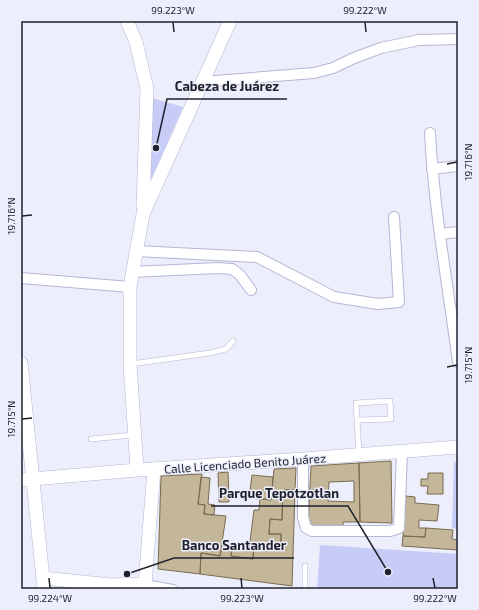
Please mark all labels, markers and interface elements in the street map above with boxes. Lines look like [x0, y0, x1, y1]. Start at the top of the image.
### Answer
text: 99.223°W [151, 4, 195, 16]
text: 99.222°W [343, 4, 387, 16]
callout: Cabeza de Juárez [167, 74, 287, 99]
text: Cabeza de Juárez [175, 78, 279, 94]
text: 19.716°N [462, 143, 474, 181]
text: 19.716°N [5, 197, 17, 235]
text: 19.715°N [462, 347, 474, 383]
text: 19.715°N [5, 401, 17, 437]
street label: Calle Licenciado Benito Juárez [164, 450, 326, 476]
callout: Parque Tepotzotlan [211, 481, 348, 506]
text: Parque Tepotzotlan [219, 485, 339, 501]
callout: Banco Santander [174, 533, 294, 558]
text: Banco Santander [182, 537, 287, 553]
text: 99.224°W [28, 592, 73, 604]
text: 99.223°W [220, 592, 264, 604]
text: 99.222°W [413, 592, 457, 604]

